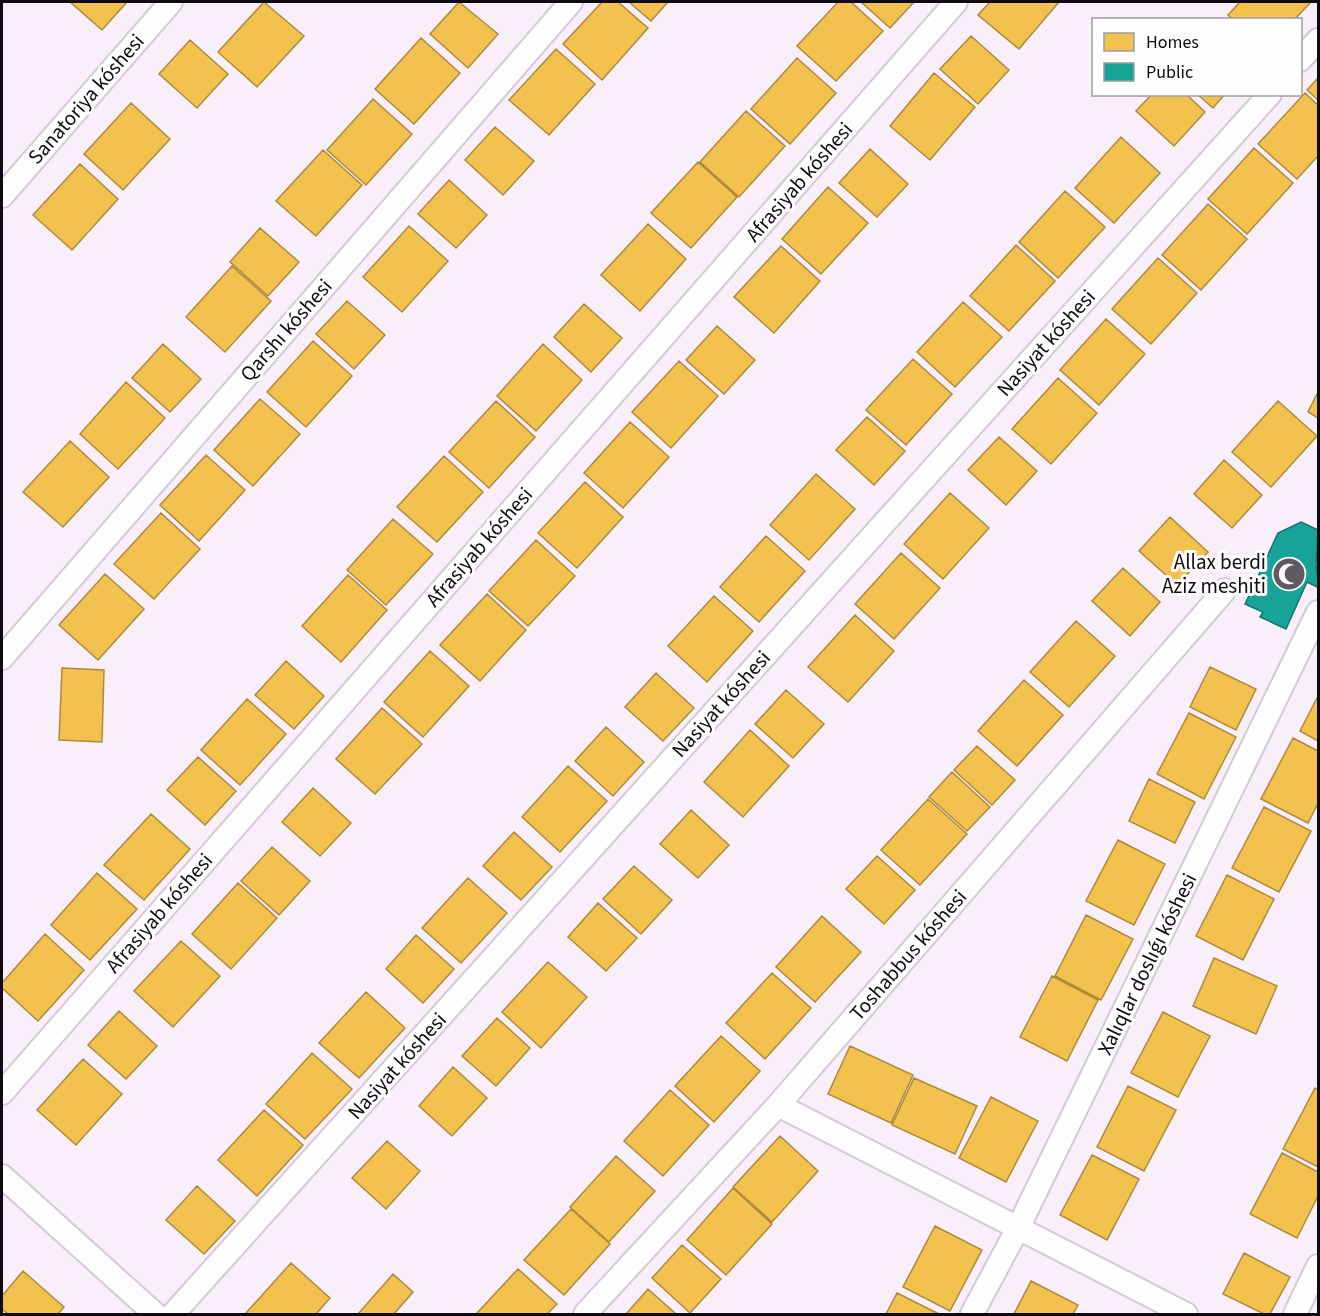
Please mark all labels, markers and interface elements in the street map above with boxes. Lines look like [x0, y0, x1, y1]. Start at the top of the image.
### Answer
legend [1092, 18, 1302, 96]
street label: Sanatoriya kóshesi [21, 27, 151, 171]
text: Homes [1146, 30, 1199, 55]
text: Public [1146, 60, 1193, 85]
street label: Afrasiyab kóshesi [738, 115, 860, 249]
street label: Qarshı kóshesi [233, 272, 339, 388]
street label: Nasiyat kóshesi [990, 283, 1102, 403]
street label: Afrasiyab kóshesi [418, 480, 540, 614]
place label: Allax berdi Aziz meshiti [1162, 547, 1266, 601]
mosque icon: Allax berdi Aziz meshiti [1271, 556, 1307, 592]
street label: Nasiyat kóshesi [665, 644, 777, 764]
street label: Afrasiyab kóshesi [98, 846, 220, 980]
street label: Xalıqlar doslıǵı kóshesi [1090, 868, 1204, 1060]
street label: Toshabbus kóshesi [842, 883, 974, 1027]
street label: Nasiyat kóshesi [341, 1006, 453, 1126]

